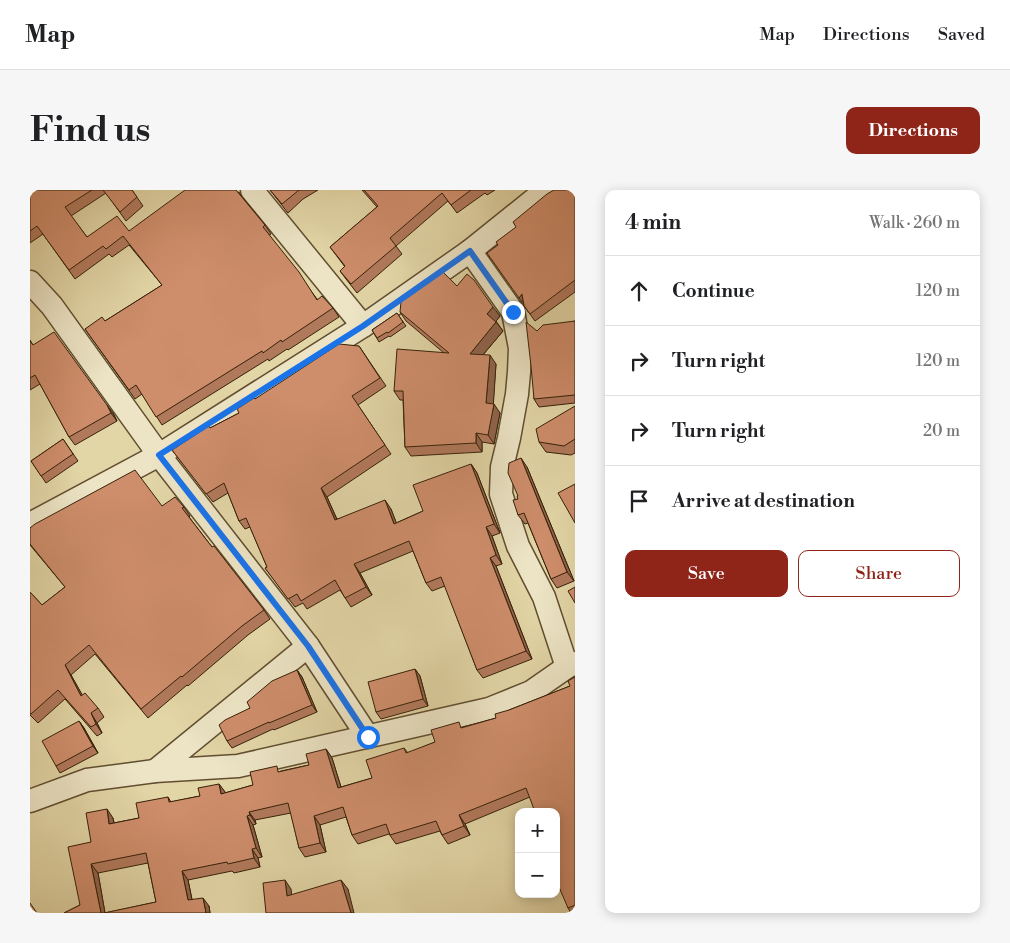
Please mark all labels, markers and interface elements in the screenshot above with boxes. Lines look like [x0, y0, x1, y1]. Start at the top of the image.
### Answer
text: Map [25, 20, 75, 50]
text: Map [759, 23, 795, 46]
text: Directions [823, 23, 910, 46]
text: Saved [938, 23, 985, 46]
button: Directions [846, 107, 980, 154]
text: Find us [30, 109, 150, 152]
text: 4 min [625, 210, 681, 236]
text: Walk · 260 m [869, 213, 960, 233]
icon: ahead [625, 277, 653, 305]
text: Continue [672, 279, 755, 303]
text: 120 m [916, 281, 960, 301]
route end [502, 301, 525, 324]
icon: right [625, 347, 653, 375]
text: Turn right [672, 349, 765, 373]
text: 120 m [916, 351, 960, 371]
icon: right [625, 417, 653, 445]
text: Turn right [672, 419, 765, 443]
text: 20 m [923, 421, 960, 441]
icon: arrive [625, 487, 653, 515]
text: Arrive at destination [672, 489, 855, 513]
button: Save [625, 550, 788, 597]
button: Share [798, 550, 960, 597]
route start [357, 726, 380, 749]
map controls [515, 808, 560, 898]
button: + [515, 808, 560, 853]
button: − [515, 853, 560, 898]

